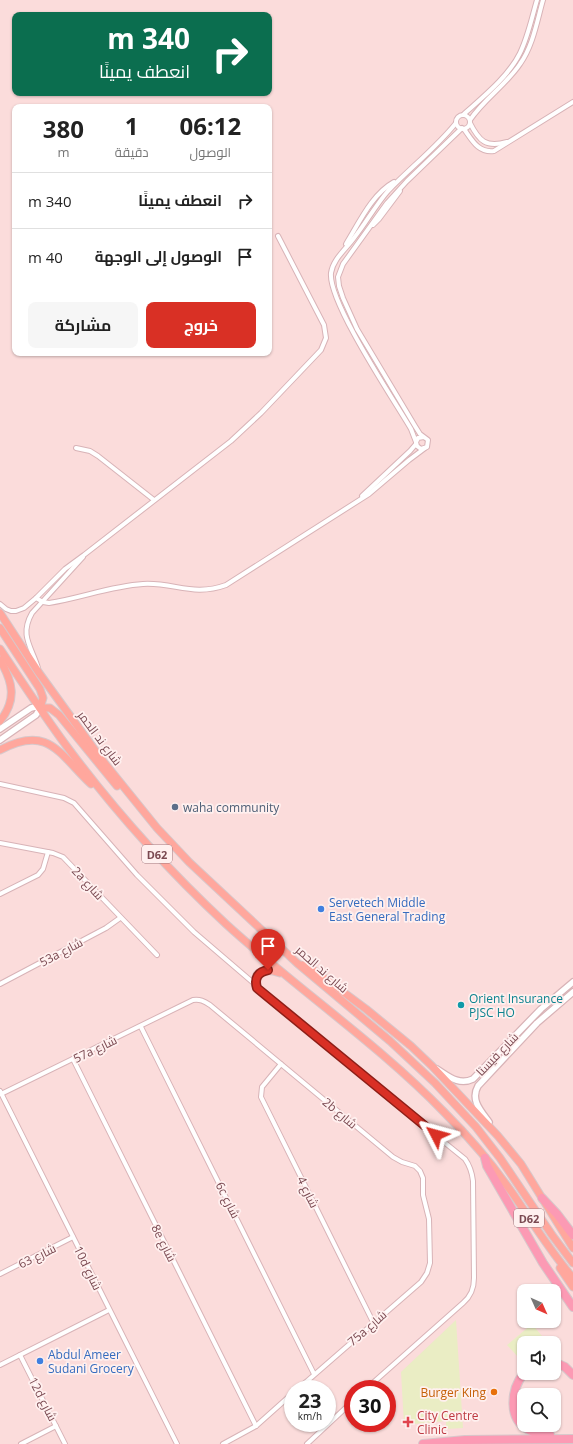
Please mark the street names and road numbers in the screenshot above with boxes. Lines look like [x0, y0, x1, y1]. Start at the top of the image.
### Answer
street label: شارع ند الحمر [73, 706, 126, 769]
road number: D62 [142, 845, 172, 863]
street label: 2a شارع [68, 863, 108, 903]
street label: 53a شارع [36, 933, 86, 970]
street label: شارع ند الحمر [291, 941, 352, 997]
street label: شارع فيستا [472, 1028, 522, 1080]
street label: 57a شارع [70, 1031, 120, 1067]
street label: 2b شارع [319, 1093, 361, 1133]
street label: شارع 4 [293, 1173, 323, 1211]
street label: 6c شارع [212, 1179, 244, 1221]
road number: D62 [514, 1209, 544, 1227]
street label: 8e شارع [147, 1221, 181, 1265]
street label: شارع 63 [15, 1240, 59, 1272]
street label: 10d شارع [70, 1243, 106, 1293]
street label: 75a شارع [344, 1306, 390, 1350]
street label: 12d شارع [25, 1374, 61, 1424]

